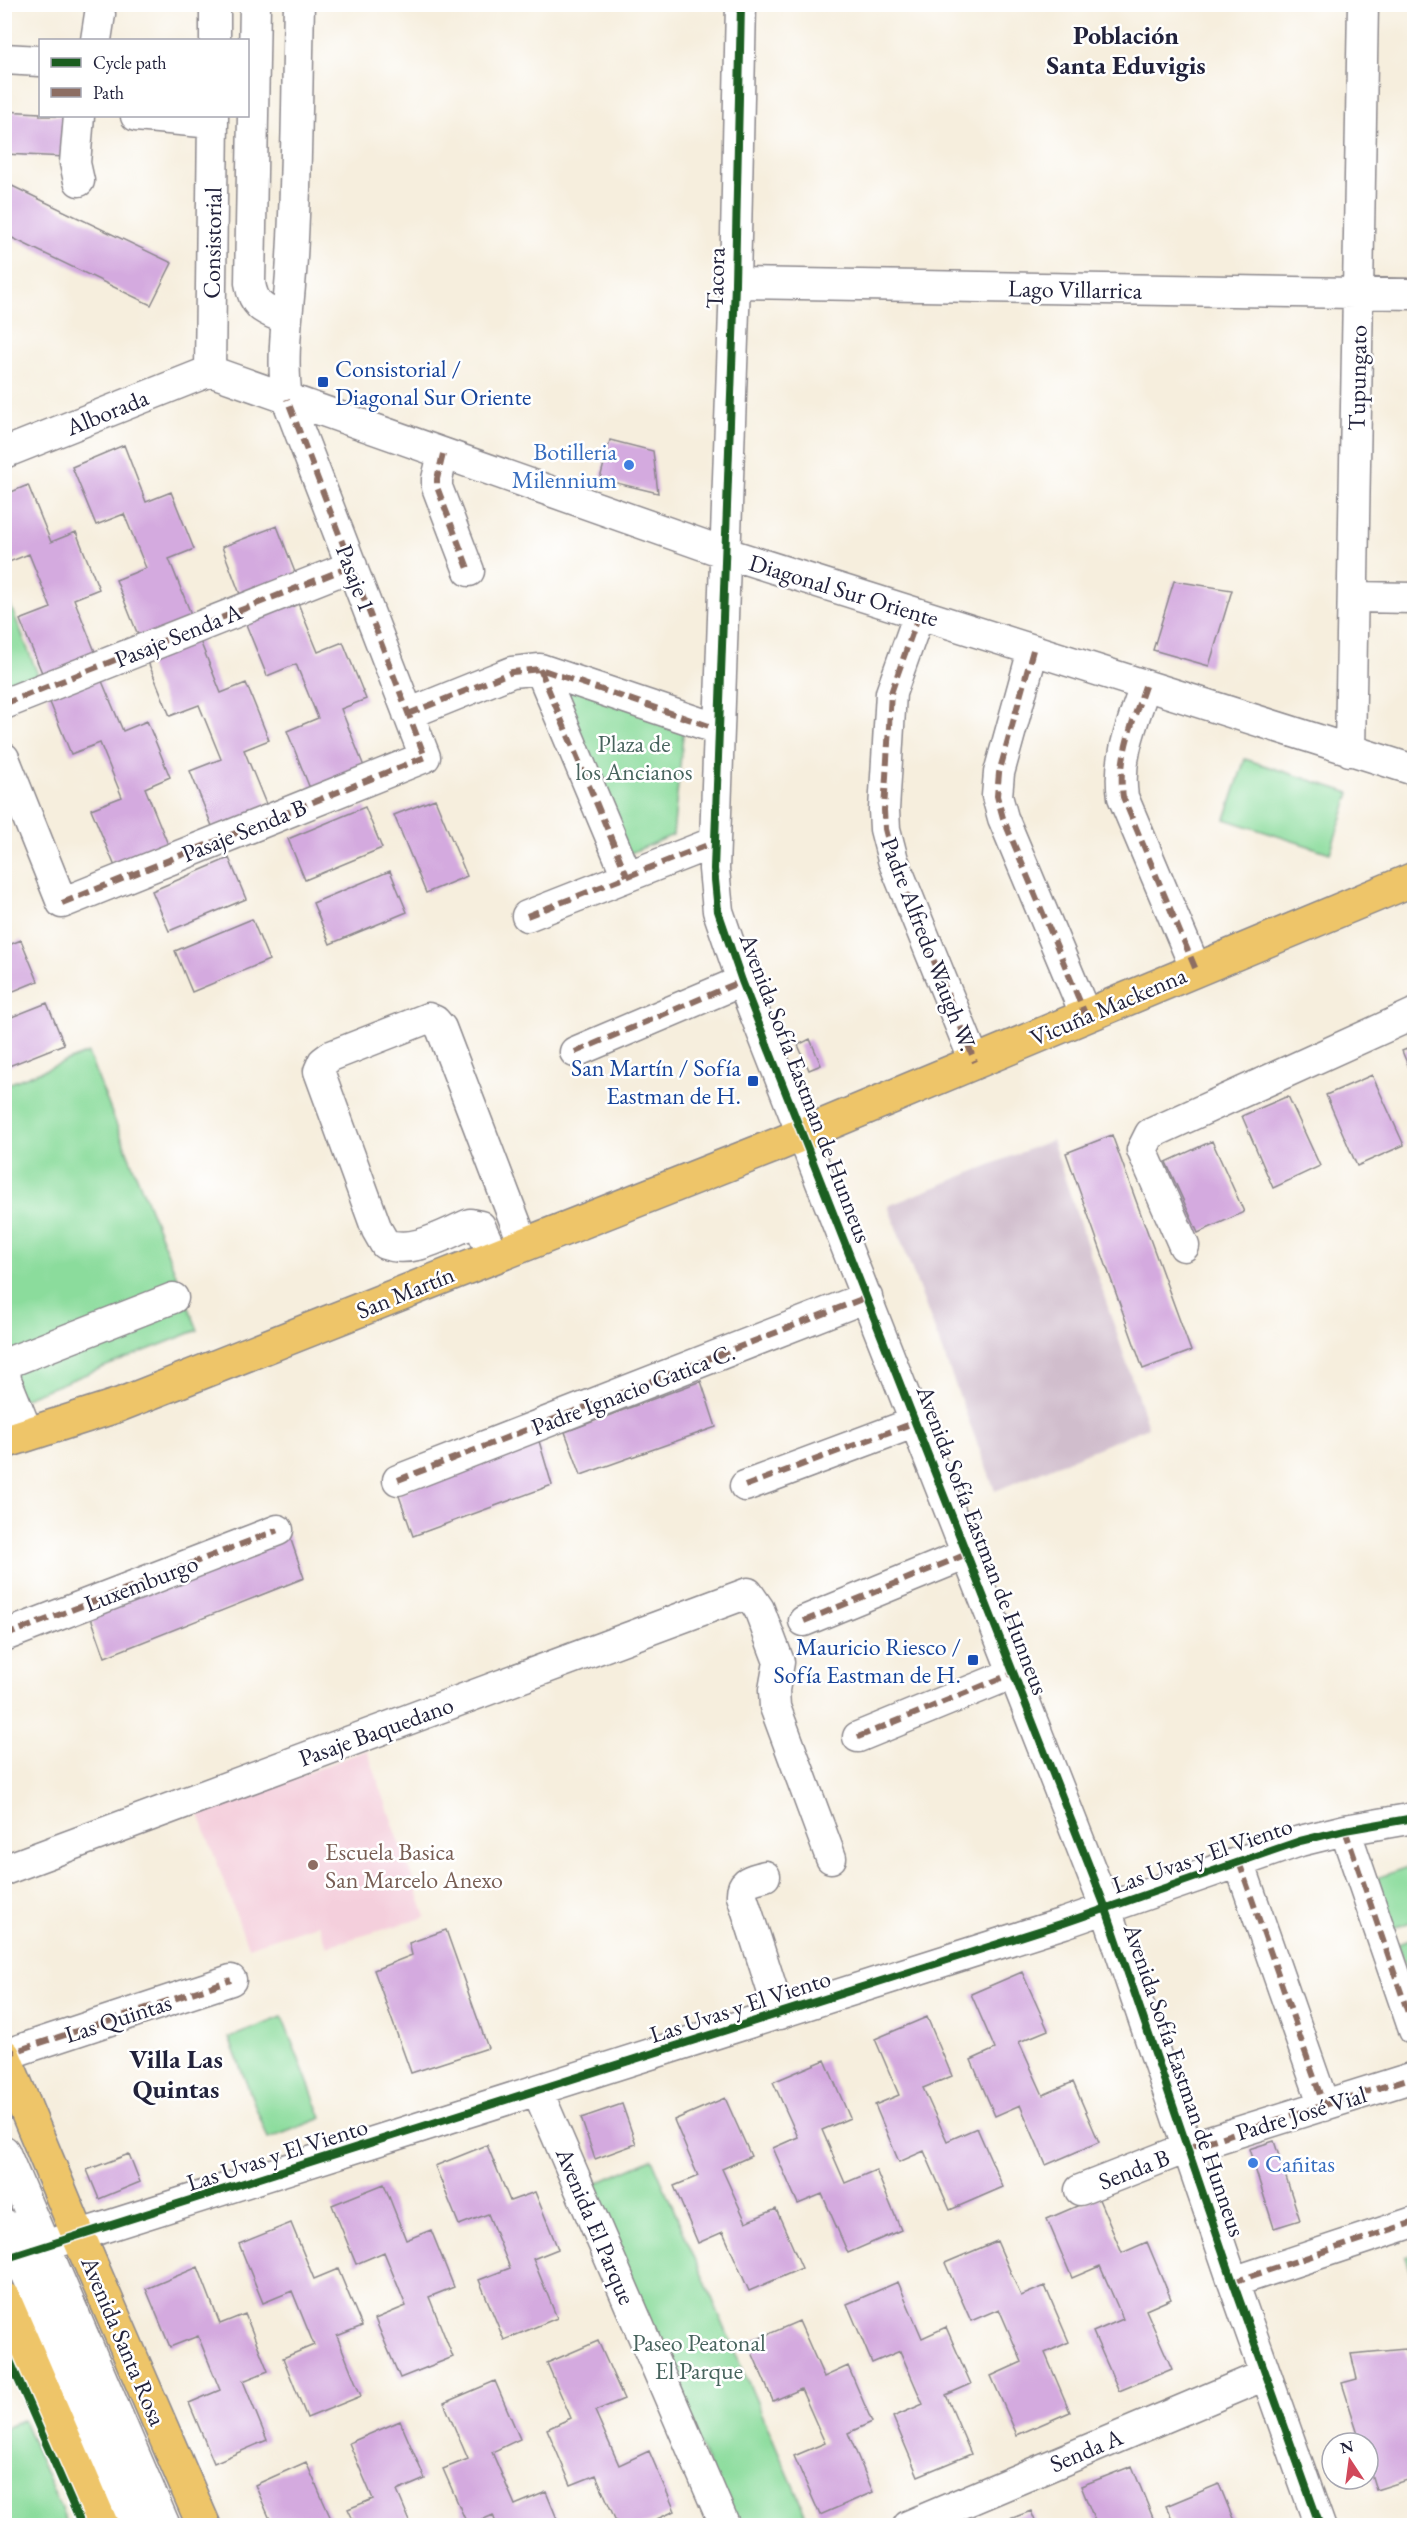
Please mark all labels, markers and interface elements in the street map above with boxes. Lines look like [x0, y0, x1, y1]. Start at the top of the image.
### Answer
district label: Población Santa Eduvigis [1046, 18, 1206, 82]
legend [39, 39, 249, 117]
text: Cycle path [93, 51, 167, 74]
text: Path [93, 81, 124, 104]
street label: Consistorial [196, 187, 228, 299]
street label: Tacora [698, 246, 732, 309]
street label: Lago Villarrica [1008, 272, 1143, 306]
street label: Tupungato [1341, 325, 1373, 431]
place label: Consistorial / Diagonal Sur Oriente [335, 353, 531, 412]
marker: Consistorial / Diagonal Sur Oriente [316, 375, 330, 389]
street label: Alborada [60, 381, 153, 443]
place label: Botilleria Milennium [512, 436, 617, 495]
marker: Botilleria Milennium [622, 458, 636, 472]
street label: Pasaje 1 [329, 540, 383, 616]
street label: Diagonal Sur Oriente [746, 546, 942, 634]
street label: Pasaje Senda A [110, 595, 247, 675]
park label: Plaza de los Ancianos [576, 728, 693, 787]
street label: Pasaje Senda B [177, 791, 311, 869]
street label: Padre Alfredo Waugh W. [874, 833, 984, 1055]
street label: Avenida Sofía Eastman de Hunneus [732, 928, 879, 1247]
street label: Vicuña Mackenna [1025, 959, 1191, 1053]
place label: San Martín / Sofía Eastman de H. [571, 1052, 741, 1111]
marker: San Martín / Sofía Eastman de H. [746, 1074, 760, 1088]
street label: San Martín [351, 1258, 459, 1326]
street label: Padre Ignacio Gatica C. [527, 1336, 739, 1442]
street label: Avenida Sofía Eastman de Hunneus [909, 1380, 1056, 1699]
street label: Luxemburgo [80, 1547, 203, 1619]
place label: Mauricio Riesco / Sofía Eastman de H. [774, 1631, 961, 1690]
marker: Mauricio Riesco / Sofía Eastman de H. [966, 1653, 980, 1667]
street label: Pasaje Baquedano [294, 1689, 458, 1773]
street label: Las Uvas y El Viento [1108, 1810, 1296, 1900]
place label: Escuela Basica San Marcelo Anexo [325, 1836, 503, 1895]
marker: Escuela Basica San Marcelo Anexo [306, 1858, 320, 1872]
street label: Avenida Sofía Eastman de Hunneus [1116, 1919, 1253, 2241]
street label: Las Uvas y El Viento [646, 1962, 835, 2050]
street label: Las Quintas [61, 1986, 175, 2050]
district label: Villa Las Quintas [129, 2042, 223, 2106]
street label: Padre José Vial [1232, 2078, 1370, 2148]
street label: Las Uvas y El Viento [183, 2110, 372, 2198]
street label: Senda B [1094, 2141, 1174, 2197]
street label: Avenida El Parque [549, 2142, 643, 2309]
place label: Cañitas [1265, 2148, 1335, 2179]
marker: Cañitas [1246, 2156, 1260, 2170]
street label: Avenida Santa Rosa [74, 2251, 174, 2431]
park label: Paseo Peatonal El Parque [632, 2327, 766, 2386]
street label: Senda A [1045, 2421, 1128, 2479]
north arrow [1320, 2431, 1380, 2491]
text: N [1338, 2435, 1355, 2459]

